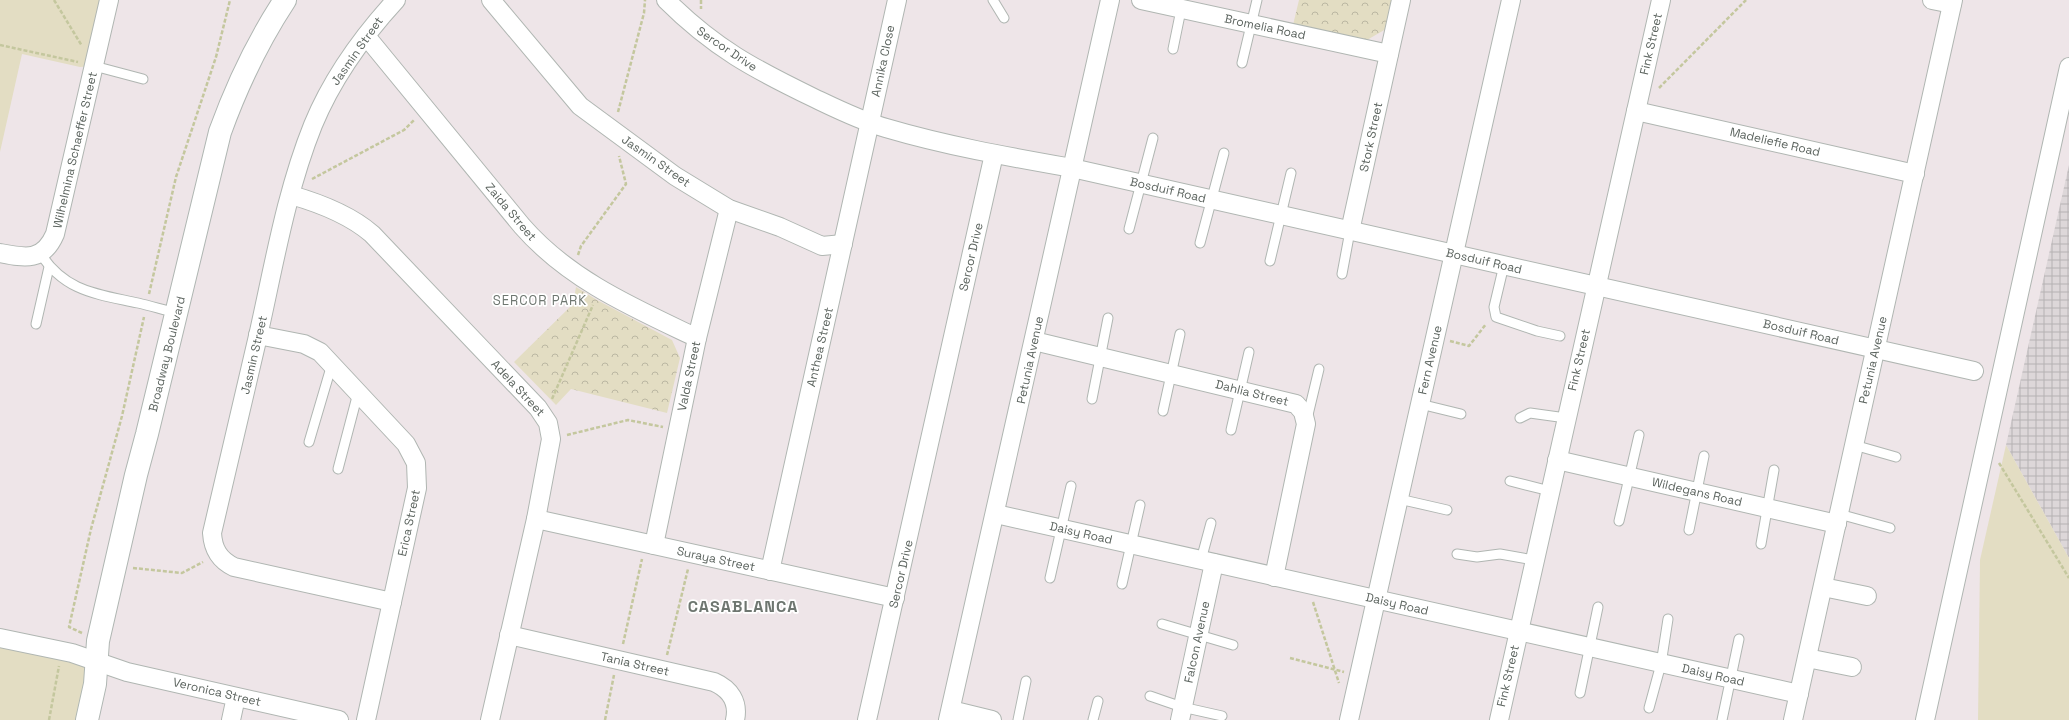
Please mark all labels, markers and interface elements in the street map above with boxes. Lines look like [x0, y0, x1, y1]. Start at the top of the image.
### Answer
street label: Bromelia Road [1223, 11, 1307, 43]
street label: Fink Street [1636, 12, 1666, 76]
street label: Jasmin Street [327, 13, 387, 89]
street label: Sercor Drive [694, 23, 760, 75]
street label: Annika Close [868, 24, 898, 98]
street label: Wilhelmina Schaeffer Street [49, 70, 101, 230]
street label: Stork Street [1356, 101, 1386, 173]
street label: Madeliefie Road [1728, 124, 1822, 160]
street label: Jasmin Street [618, 131, 694, 191]
street label: Bosduif Road [1128, 173, 1208, 207]
street label: Zaida Street [482, 180, 540, 244]
street label: Sercor Drive [955, 221, 987, 293]
street label: Bosduif Road [1444, 244, 1524, 278]
district label: SERCOR PARK [493, 292, 587, 309]
street label: Broadway Boulevard [145, 295, 189, 413]
street label: Anthea Street [803, 306, 837, 388]
street label: Jasmin Street [237, 314, 271, 396]
street label: Petunia Avenue [1013, 315, 1047, 405]
street label: Bosduif Road [1761, 315, 1841, 349]
street label: Petunia Avenue [1855, 315, 1891, 405]
street label: Fern Avenue [1414, 324, 1446, 396]
street label: Fink Street [1564, 328, 1594, 392]
street label: Valda Street [674, 339, 704, 413]
street label: Adela Street [488, 356, 548, 420]
street label: Dahlia Street [1214, 376, 1290, 410]
street label: Wildegans Road [1650, 474, 1744, 510]
street label: Erica Street [394, 488, 424, 558]
street label: Daisy Road [1048, 518, 1114, 548]
street label: Sercor Drive [885, 538, 917, 610]
street label: Suraya Street [675, 543, 757, 575]
street label: Daisy Road [1364, 589, 1430, 619]
district label: CASABLANCA [688, 596, 798, 617]
street label: Falcon Avenue [1180, 599, 1214, 685]
street label: Fink Street [1493, 644, 1523, 708]
street label: Tania Street [599, 648, 671, 680]
street label: Daisy Road [1680, 660, 1746, 690]
street label: Veronica Street [171, 674, 263, 710]

